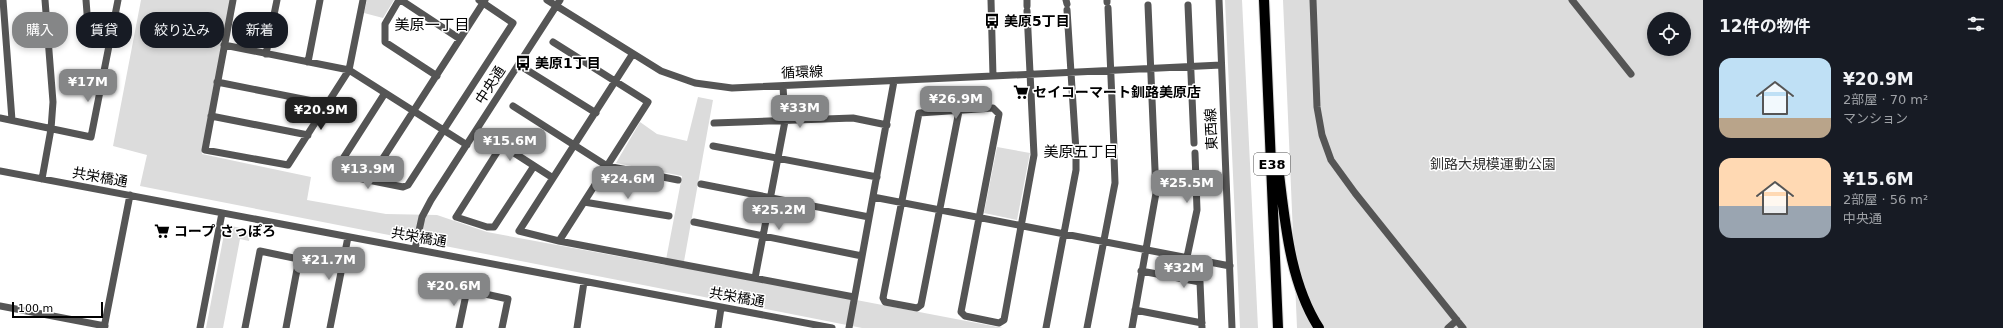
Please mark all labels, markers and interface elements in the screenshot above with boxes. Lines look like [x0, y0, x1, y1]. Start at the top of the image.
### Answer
chip: 購入 [12, 12, 68, 48]
chip: 賃貸 [76, 12, 132, 48]
chip: 絞り込み [140, 12, 224, 48]
chip: 新着 [232, 12, 288, 48]
bus stop icon: 美原5丁目 [983, 12, 1001, 30]
map controls [1647, 12, 1691, 56]
button: locate [1647, 12, 1691, 56]
place label: 美原5丁目 [1004, 13, 1070, 29]
icon: filters [1965, 13, 1987, 35]
district label: 美原一丁目 [394, 16, 470, 34]
text: 12件の物件 [1719, 16, 1811, 36]
bus stop icon: 美原1丁目 [514, 54, 532, 72]
place label: 美原1丁目 [535, 55, 601, 71]
street label: 中央通 [472, 63, 508, 107]
street label: 循環線 [781, 63, 823, 81]
pin: ¥17M [64, 69, 112, 103]
text: ¥20.9M [1843, 69, 1914, 89]
text: ¥17M [68, 74, 108, 89]
icon: home [1751, 74, 1799, 122]
supermarket icon: セイコーマート釧路美原店 [1012, 83, 1030, 101]
place label: セイコーマート釧路美原店 [1033, 84, 1201, 100]
pin: ¥26.9M [923, 86, 989, 120]
text: ¥26.9M [929, 91, 983, 106]
text: 2部屋 · 70 m² [1843, 92, 1928, 107]
pin: ¥33M [776, 95, 824, 129]
pin: ¥20.9M [288, 97, 354, 131]
text: ¥33M [780, 100, 820, 115]
text: ¥20.9M [294, 102, 348, 117]
street label: 東西線 [1202, 108, 1220, 150]
text: マンション [1843, 111, 1908, 126]
pin: ¥15.6M [477, 128, 543, 162]
text: ¥15.6M [483, 133, 537, 148]
district label: 美原五丁目 [1043, 143, 1119, 161]
road number: E38 [1254, 153, 1290, 175]
pin: ¥13.9M [335, 156, 401, 190]
park label: 釧路大規模運動公園 [1430, 156, 1556, 172]
text: ¥13.9M [341, 161, 395, 176]
street label: 共栄橋通 [71, 164, 129, 190]
pin: ¥24.6M [595, 166, 661, 200]
text: ¥15.6M [1843, 169, 1914, 189]
pin: ¥25.5M [1154, 170, 1220, 204]
text: ¥24.6M [601, 171, 655, 186]
icon: home [1751, 174, 1799, 222]
text: ¥25.5M [1160, 175, 1214, 190]
text: 2部屋 · 56 m² [1843, 192, 1928, 207]
pin: ¥25.2M [746, 197, 812, 231]
text: ¥25.2M [752, 202, 806, 217]
text: 中央通 [1843, 211, 1882, 226]
supermarket icon: コープ さっぽろ [153, 222, 171, 240]
place label: コープ さっぽろ [174, 223, 276, 239]
street label: 共栄橋通 [390, 224, 448, 250]
pin: ¥21.7M [296, 247, 362, 281]
text: ¥21.7M [302, 252, 356, 267]
pin: ¥32M [1160, 255, 1208, 289]
text: ¥32M [1164, 260, 1204, 275]
pin: ¥20.6M [421, 273, 487, 307]
text: ¥20.6M [427, 278, 481, 293]
street label: 共栄橋通 [708, 284, 766, 310]
scale bar [12, 300, 103, 319]
text: 100 m [18, 302, 53, 315]

